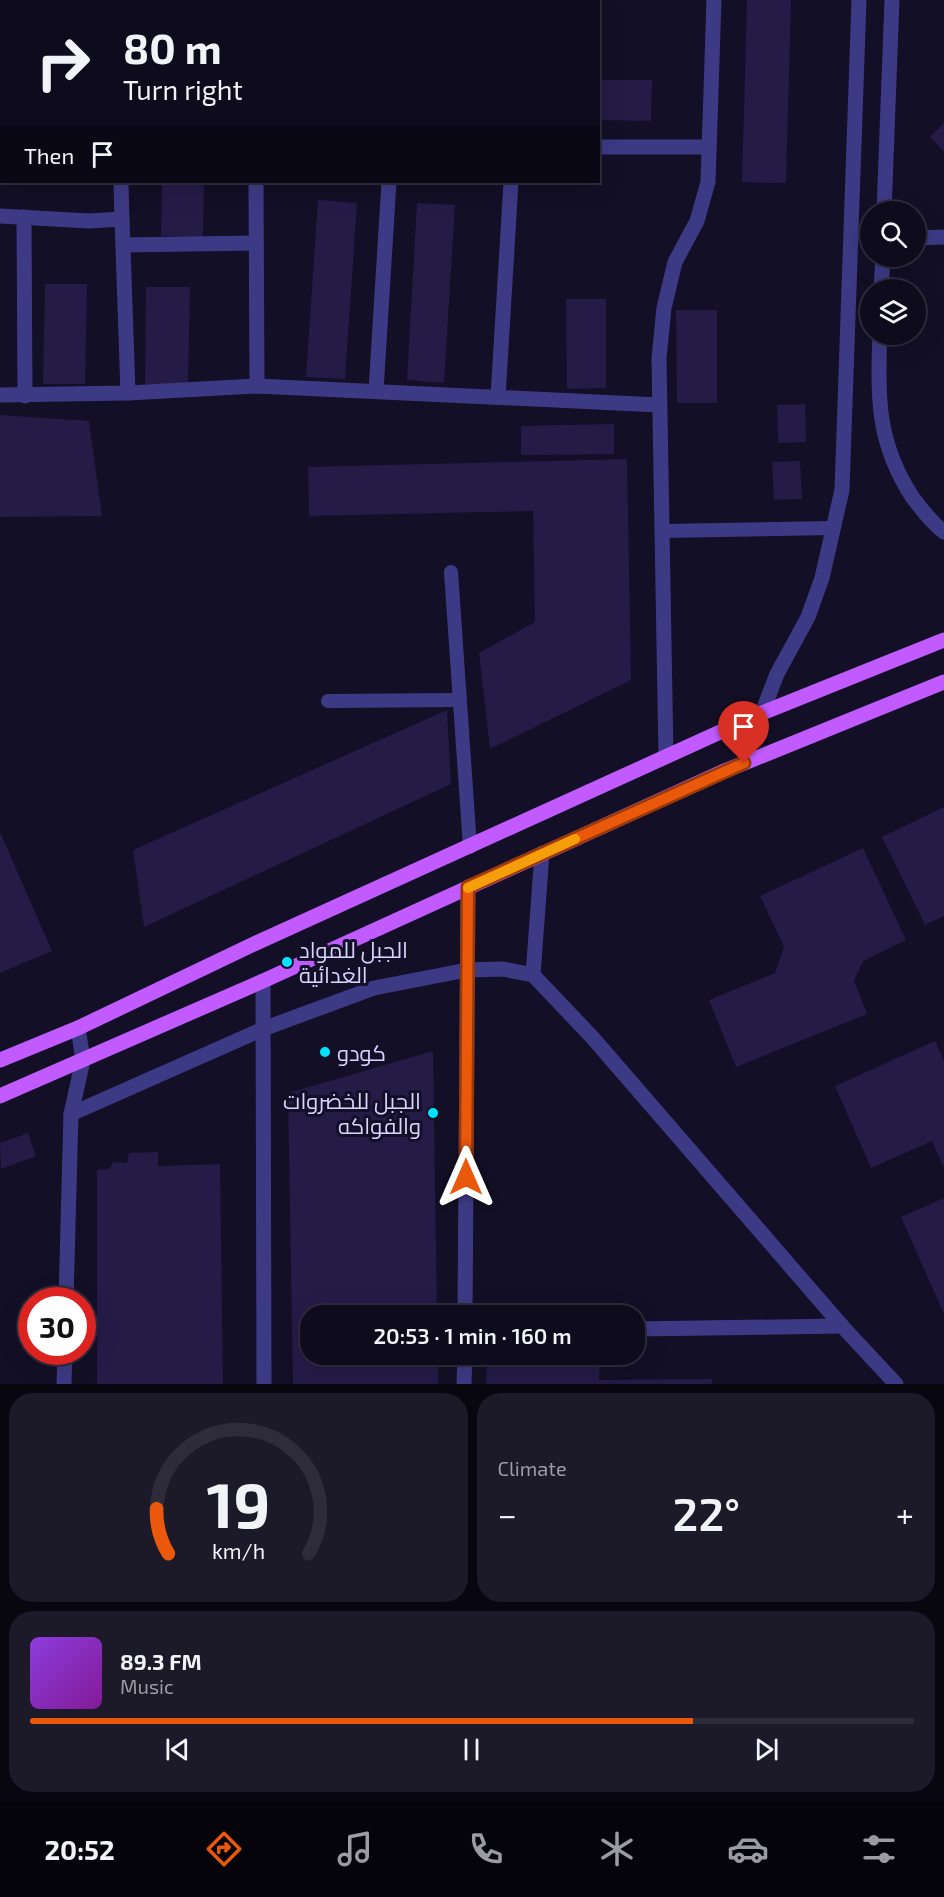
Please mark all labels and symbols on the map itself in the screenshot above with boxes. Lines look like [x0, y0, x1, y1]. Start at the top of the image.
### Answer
pin [718, 701, 769, 763]
place label: الجبل للمواد الغدائية [299, 936, 408, 987]
marker: الجبل للمواد الغدائية [280, 955, 294, 969]
place label: كودو [337, 1039, 386, 1066]
marker: كودو [318, 1045, 332, 1059]
place label: الجبل للخضروات والفواكه [283, 1087, 421, 1139]
marker: الجبل للخضروات والفواكه [426, 1106, 440, 1120]
position arrow [434, 1145, 498, 1209]
speed limit sign: 30 [18, 1287, 96, 1365]

